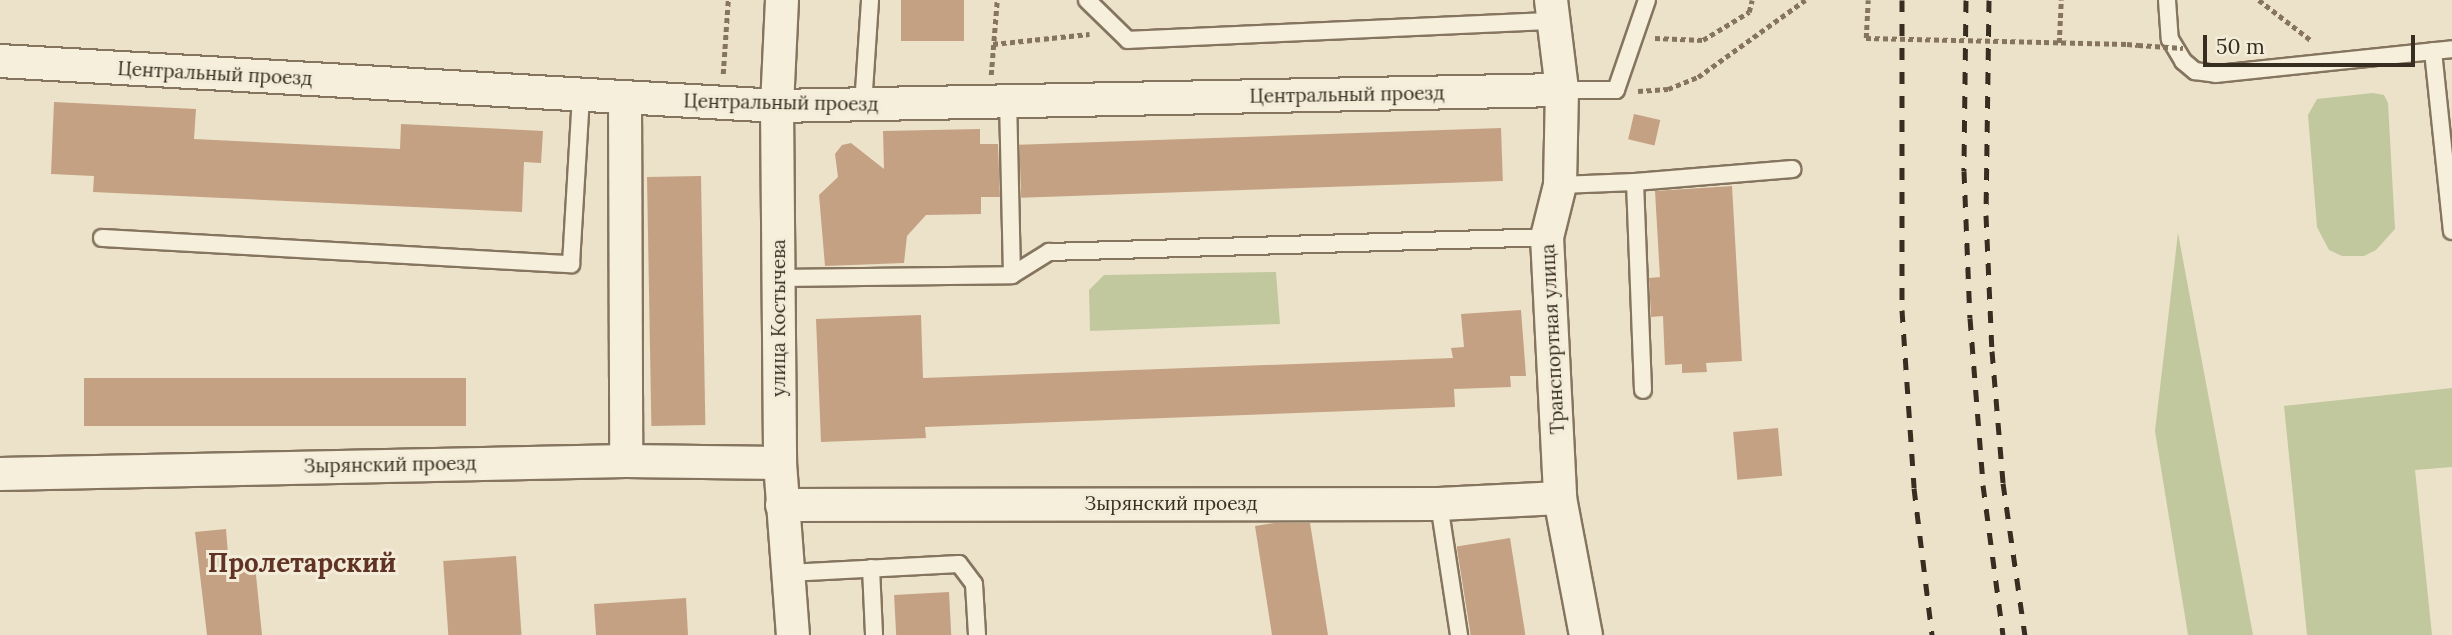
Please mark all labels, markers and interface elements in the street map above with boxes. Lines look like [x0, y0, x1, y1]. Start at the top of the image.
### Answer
scale bar [2207, 21, 2419, 65]
text: 50 m [2216, 33, 2265, 60]
street label: Центральный проезд [117, 58, 313, 90]
street label: Центральный проезд [1249, 82, 1445, 108]
street label: Центральный проезд [683, 90, 879, 116]
street label: улица Костычева [768, 239, 790, 397]
street label: Транспортная улица [1537, 243, 1569, 435]
street label: Зырянский проезд [303, 452, 477, 478]
street label: Зырянский проезд [1085, 493, 1257, 515]
district label: Пролетарский [208, 547, 396, 579]

